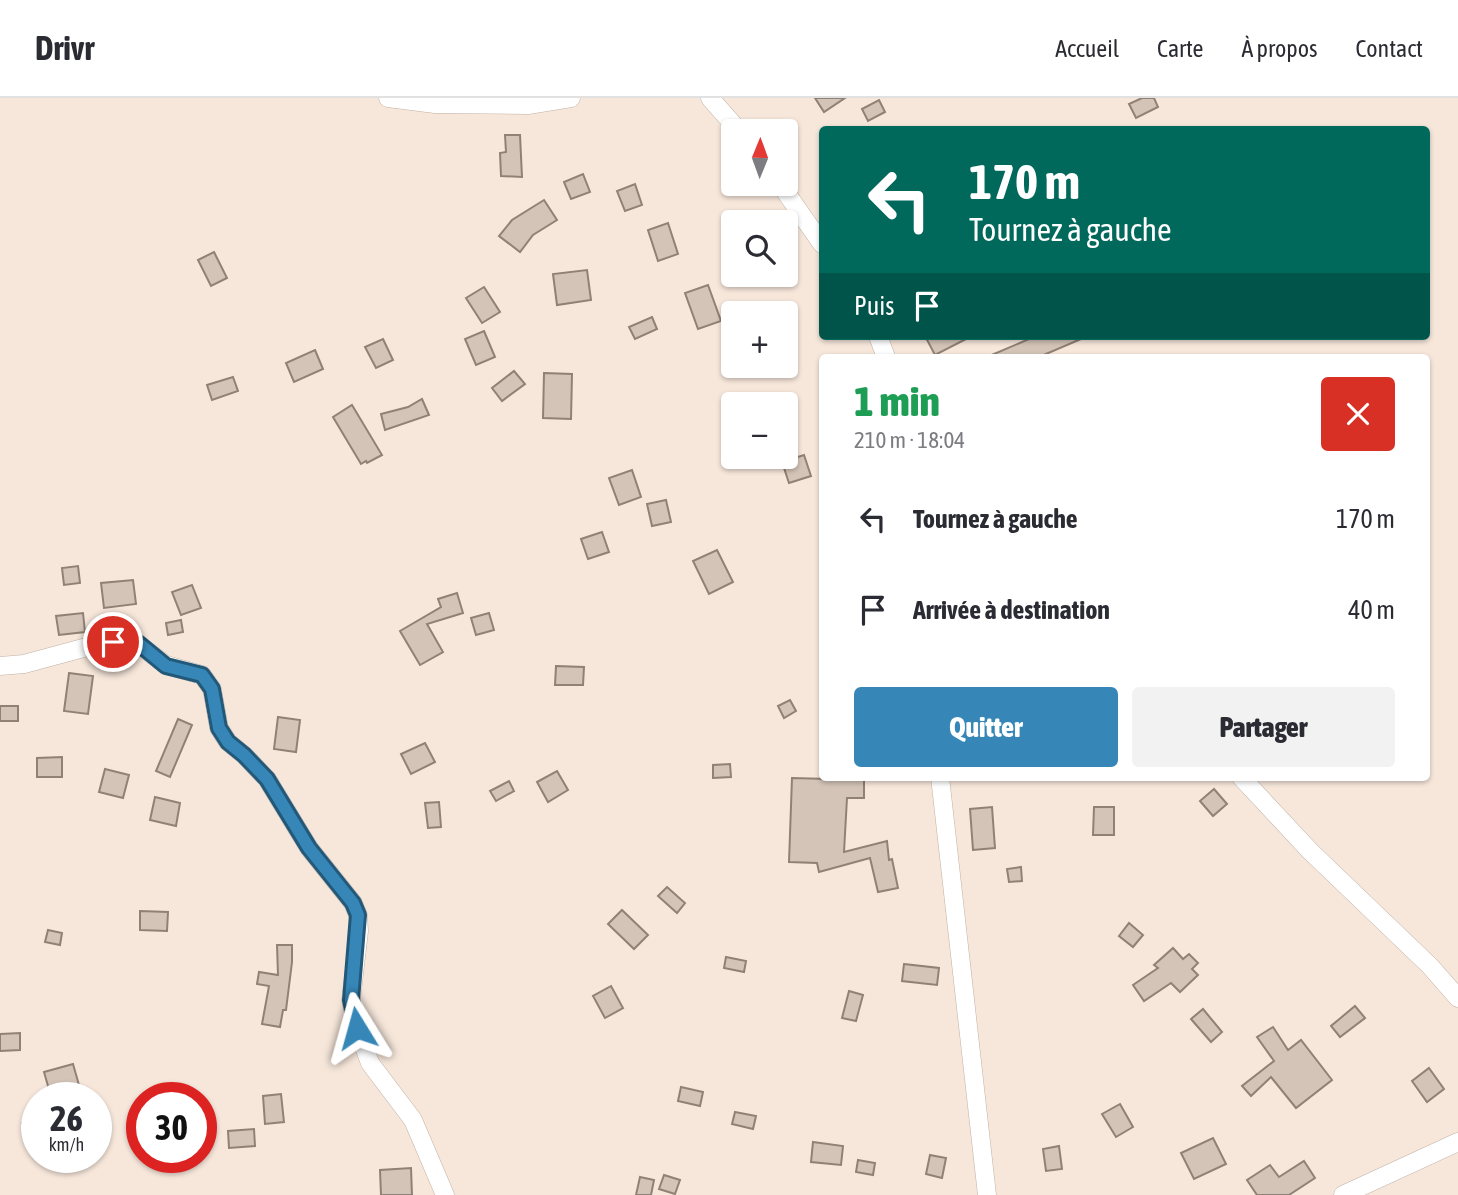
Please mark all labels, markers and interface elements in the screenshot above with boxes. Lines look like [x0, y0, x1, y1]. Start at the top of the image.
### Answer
text: Drivr [35, 29, 94, 67]
text: Accueil [1055, 35, 1119, 62]
text: Carte [1157, 35, 1203, 62]
text: À propos [1241, 35, 1317, 62]
text: Contact [1355, 35, 1423, 62]
north arrow [721, 119, 798, 196]
map controls [721, 119, 798, 469]
text: 170 m [969, 153, 1080, 209]
icon: left [854, 154, 945, 245]
button: search [721, 210, 798, 287]
text: Tournez à gauche [969, 211, 1172, 248]
icon: arrive [908, 287, 946, 325]
text: Puis [854, 291, 894, 321]
button: + [721, 301, 798, 378]
text: 1 min [854, 377, 940, 425]
button: close [1321, 377, 1395, 451]
button: − [721, 392, 798, 469]
text: 210 m · 18:04 [854, 427, 965, 453]
icon: left [854, 500, 892, 538]
text: Tournez à gauche [913, 504, 1078, 534]
text: 170 m [1336, 504, 1395, 534]
icon: arrive [854, 591, 892, 629]
text: Arrivée à destination [913, 595, 1110, 625]
text: 40 m [1348, 595, 1395, 625]
pin [83, 612, 143, 672]
icon: arrive [94, 623, 132, 661]
button: Quitter [854, 687, 1118, 767]
button: Partager [1132, 687, 1395, 767]
position arrow [320, 991, 394, 1065]
speed limit sign: 30 [126, 1082, 217, 1173]
text: 26 [50, 1098, 83, 1138]
text: km/h [49, 1134, 84, 1155]

